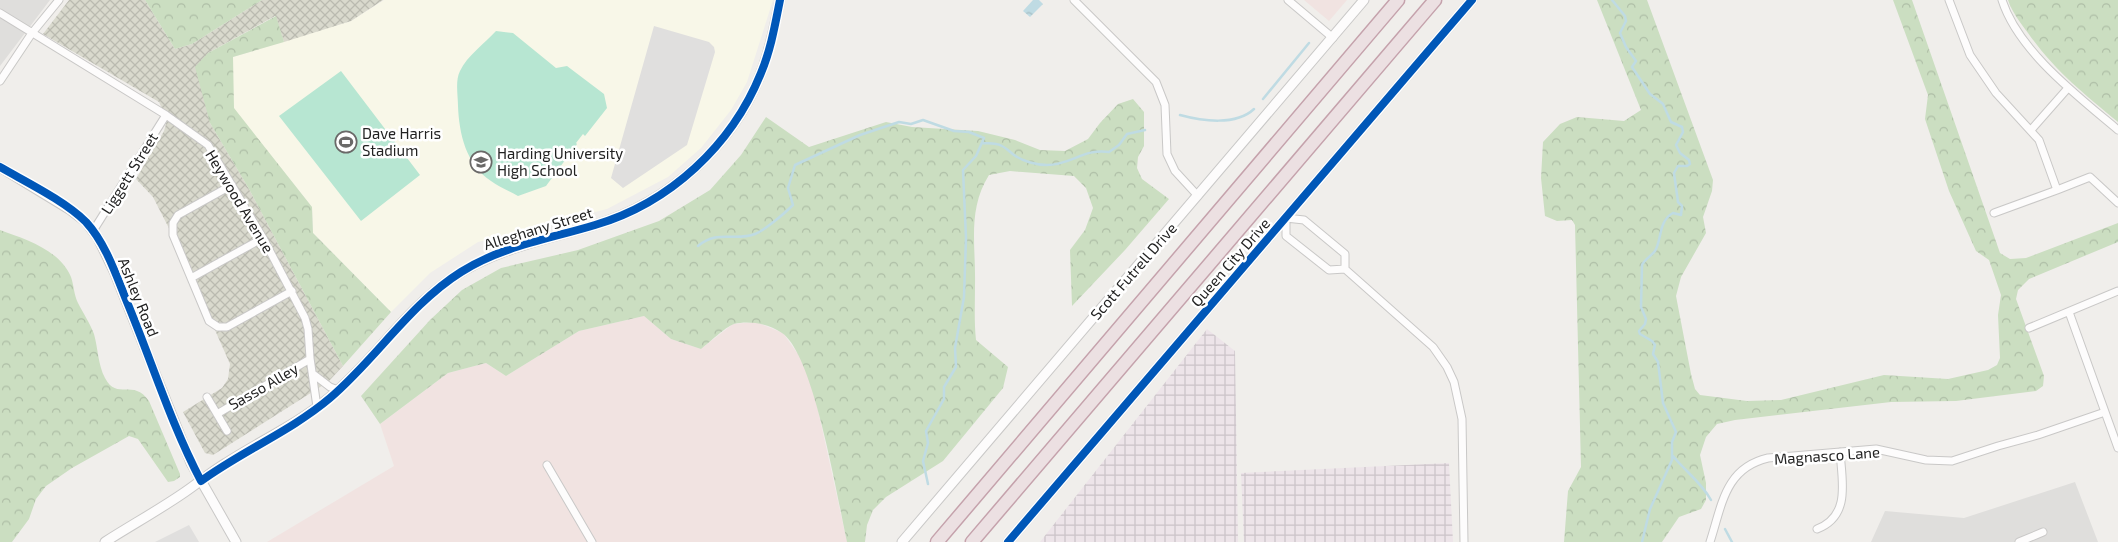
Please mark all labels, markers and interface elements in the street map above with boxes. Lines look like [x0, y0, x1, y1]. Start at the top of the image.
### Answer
place label: Dave Harris Stadium [362, 124, 441, 159]
street label: Liggett Street [97, 129, 161, 217]
sports icon: Dave Harris Stadium [334, 130, 358, 154]
place label: Harding University High School [497, 144, 623, 179]
street label: Heywood Avenue [202, 146, 278, 256]
school or university icon: Harding University High School [469, 150, 493, 174]
street label: Alleghany Street [481, 203, 595, 253]
street label: Queen City Drive [1187, 214, 1274, 311]
street label: Scott Futrell Drive [1086, 219, 1180, 323]
street label: Ashley Road [115, 255, 163, 339]
street label: Sasso Alley [225, 359, 301, 413]
street label: Magnasco Lane [1773, 442, 1881, 468]

